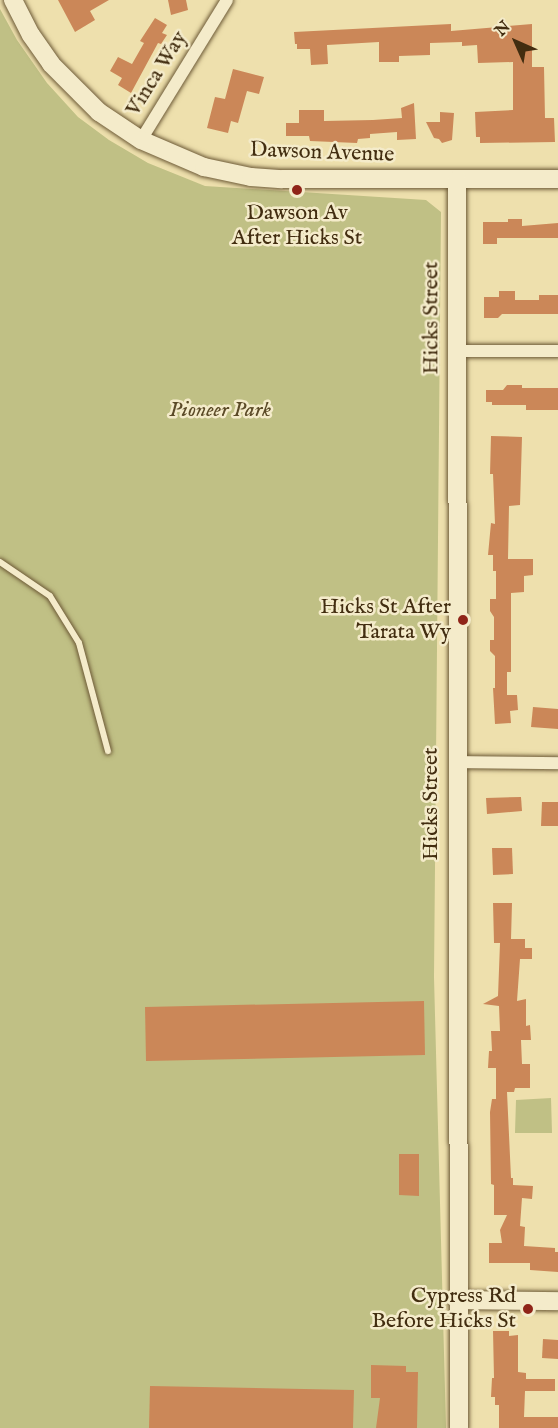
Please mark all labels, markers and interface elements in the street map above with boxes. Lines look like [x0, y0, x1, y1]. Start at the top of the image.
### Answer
north arrow [486, 12, 546, 72]
text: N [491, 17, 515, 41]
street label: Vinca Way [121, 27, 193, 121]
street label: Dawson Avenue [249, 137, 395, 169]
marker: Dawson Av After Hicks St [290, 183, 304, 197]
place label: Dawson Av After Hicks St [232, 200, 362, 252]
street label: Hicks Street [419, 261, 445, 375]
park label: Pioneer Park [169, 398, 271, 424]
place label: Hicks St After Tarata Wy [320, 594, 451, 646]
marker: Hicks St After Tarata Wy [456, 613, 470, 627]
street label: Hicks Street [419, 747, 445, 861]
place label: Cypress Rd Before Hicks St [371, 1283, 516, 1334]
marker: Cypress Rd Before Hicks St [521, 1302, 535, 1316]

